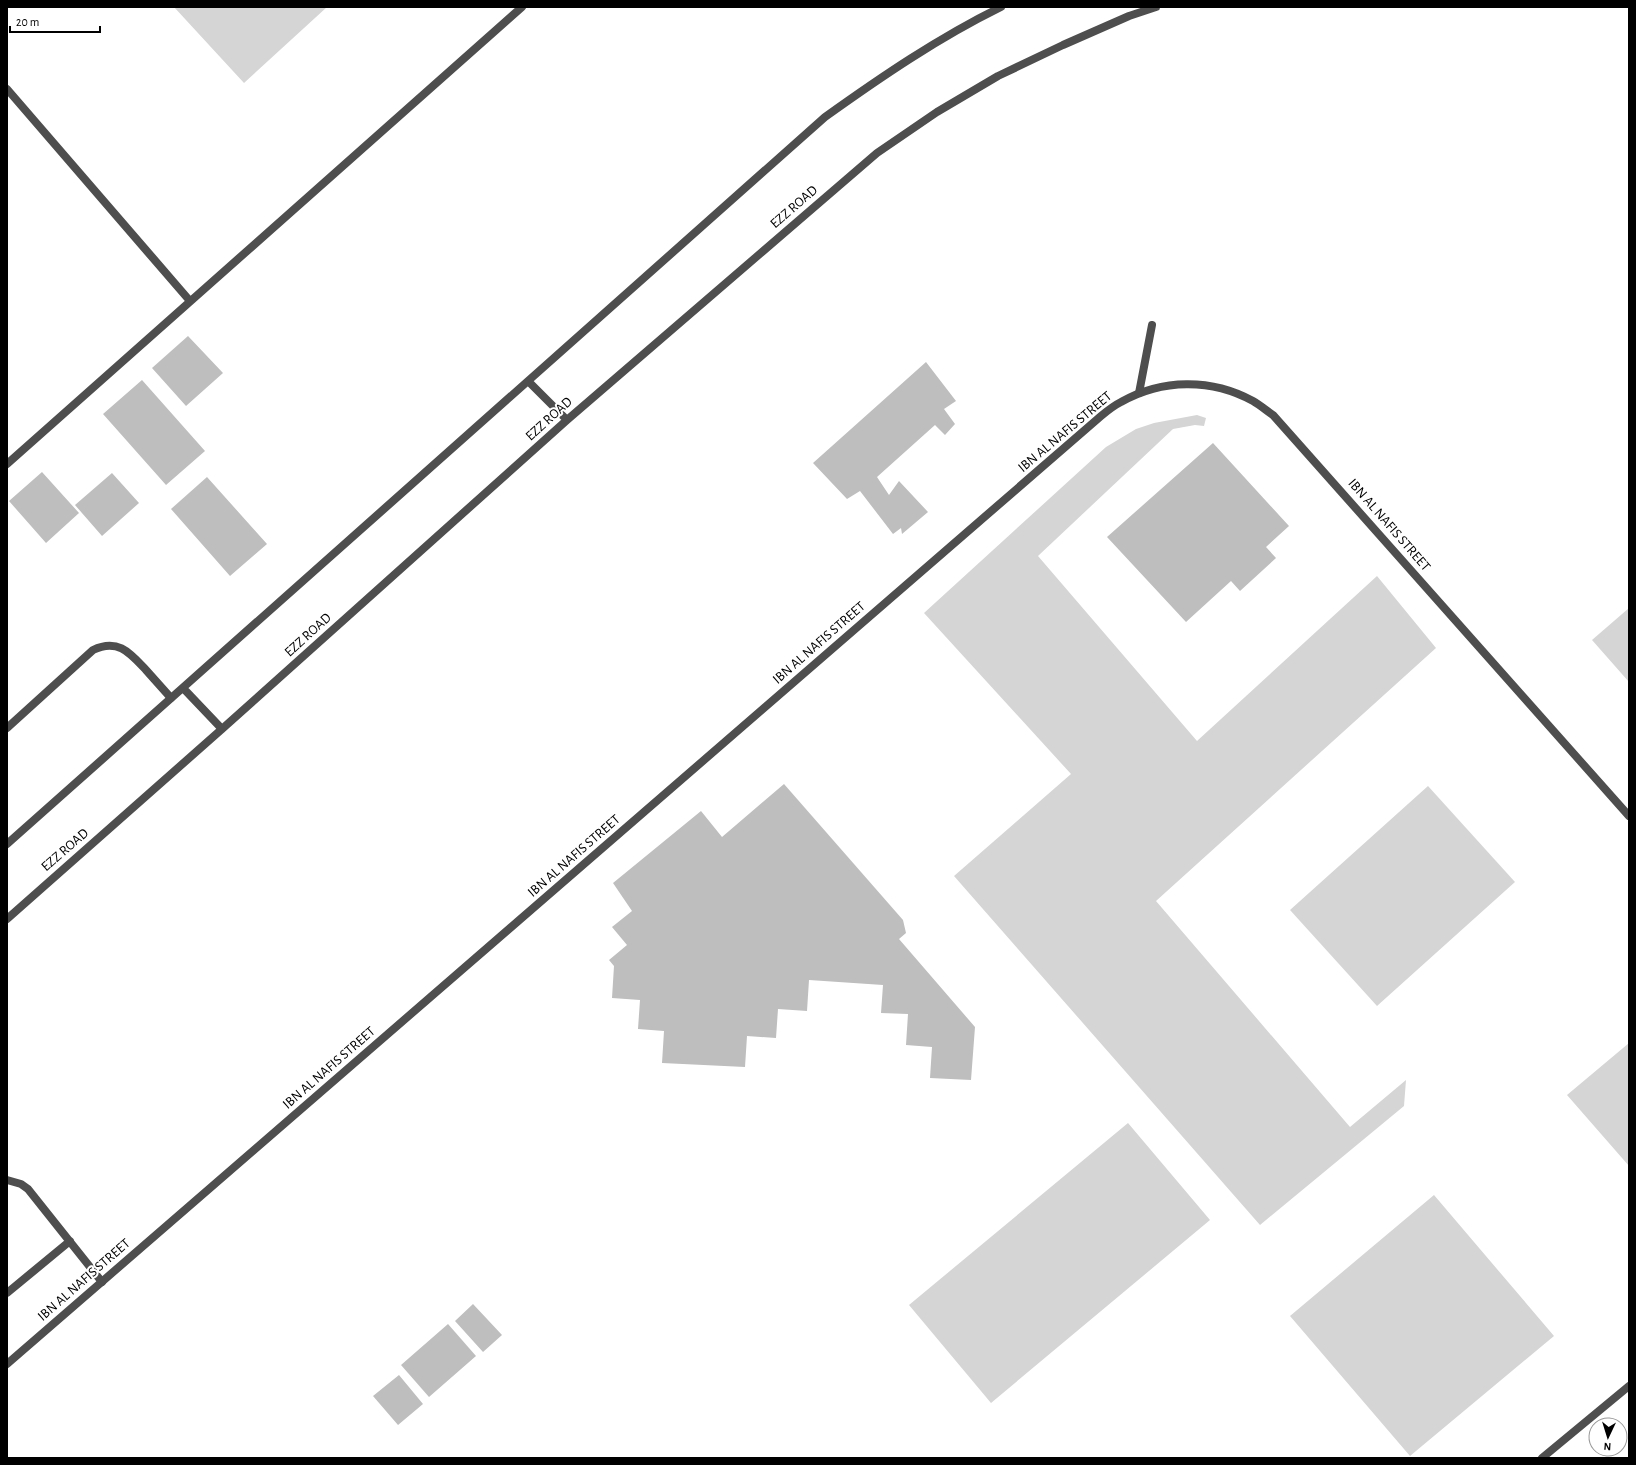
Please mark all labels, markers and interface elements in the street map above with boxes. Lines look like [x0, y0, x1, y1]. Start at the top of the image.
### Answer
scale bar [10, 8, 100, 34]
text: 20 m [16, 16, 39, 28]
street label: EZZ ROAD [768, 183, 820, 231]
street label: IBN AL NAFIS STREET [1016, 389, 1114, 475]
street label: EZZ ROAD [523, 395, 575, 443]
street label: IBN AL NAFIS STREET [1345, 476, 1433, 574]
street label: IBN AL NAFIS STREET [770, 599, 868, 687]
street label: EZZ ROAD [282, 611, 334, 659]
street label: IBN AL NAFIS STREET [525, 812, 623, 900]
street label: EZZ ROAD [39, 826, 91, 874]
street label: IBN AL NAFIS STREET [280, 1024, 378, 1112]
street label: IBN AL NAFIS STREET [35, 1236, 133, 1324]
north arrow [1588, 1417, 1628, 1457]
text: N [1603, 1441, 1612, 1452]

